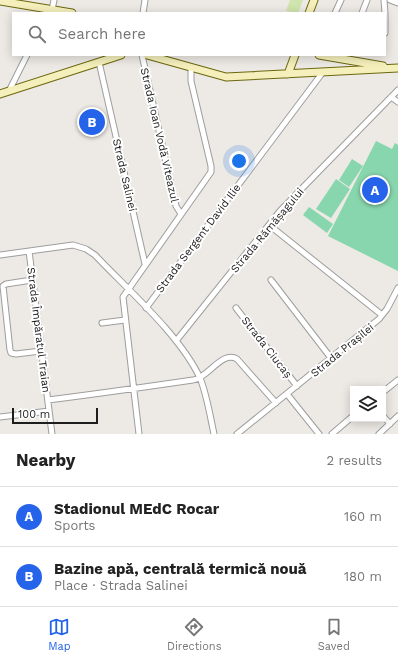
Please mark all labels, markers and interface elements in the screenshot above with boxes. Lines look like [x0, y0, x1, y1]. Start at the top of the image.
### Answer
search box [12, 12, 386, 56]
icon: search [26, 23, 48, 45]
text: Search here [58, 25, 146, 43]
street label: Strada Ioan Vodă Viteazul [138, 67, 181, 204]
pin: B [79, 107, 105, 137]
street label: Strada Salinei [110, 137, 139, 213]
your location [229, 151, 249, 171]
pin: A [362, 175, 388, 205]
street label: Strada Sergent David Ilie [153, 181, 244, 295]
street label: Strada Rămășagului [228, 185, 307, 275]
street label: Strada Împăratul Traian [24, 267, 54, 393]
street label: Strada Ciucaș [239, 314, 295, 381]
street label: Strada Prașilei [308, 321, 377, 380]
map controls [350, 386, 386, 422]
button: layers [350, 386, 386, 422]
scale bar [12, 406, 98, 425]
text: 100 m [18, 408, 50, 421]
text: Nearby [16, 450, 75, 470]
text: 2 results [327, 453, 382, 468]
text: Stadionul MEdC Rocar [54, 500, 219, 518]
text: A [25, 509, 33, 524]
text: 160 m [344, 509, 382, 524]
text: Sports [54, 518, 95, 533]
text: Bazine apă, centrală termică nouă [54, 560, 307, 578]
text: B [25, 569, 33, 584]
text: 180 m [344, 569, 382, 584]
text: Place · Strada Salinei [54, 578, 188, 593]
tab: Map [48, 616, 71, 653]
tab: Directions [167, 616, 221, 653]
tab: Saved [318, 616, 350, 653]

